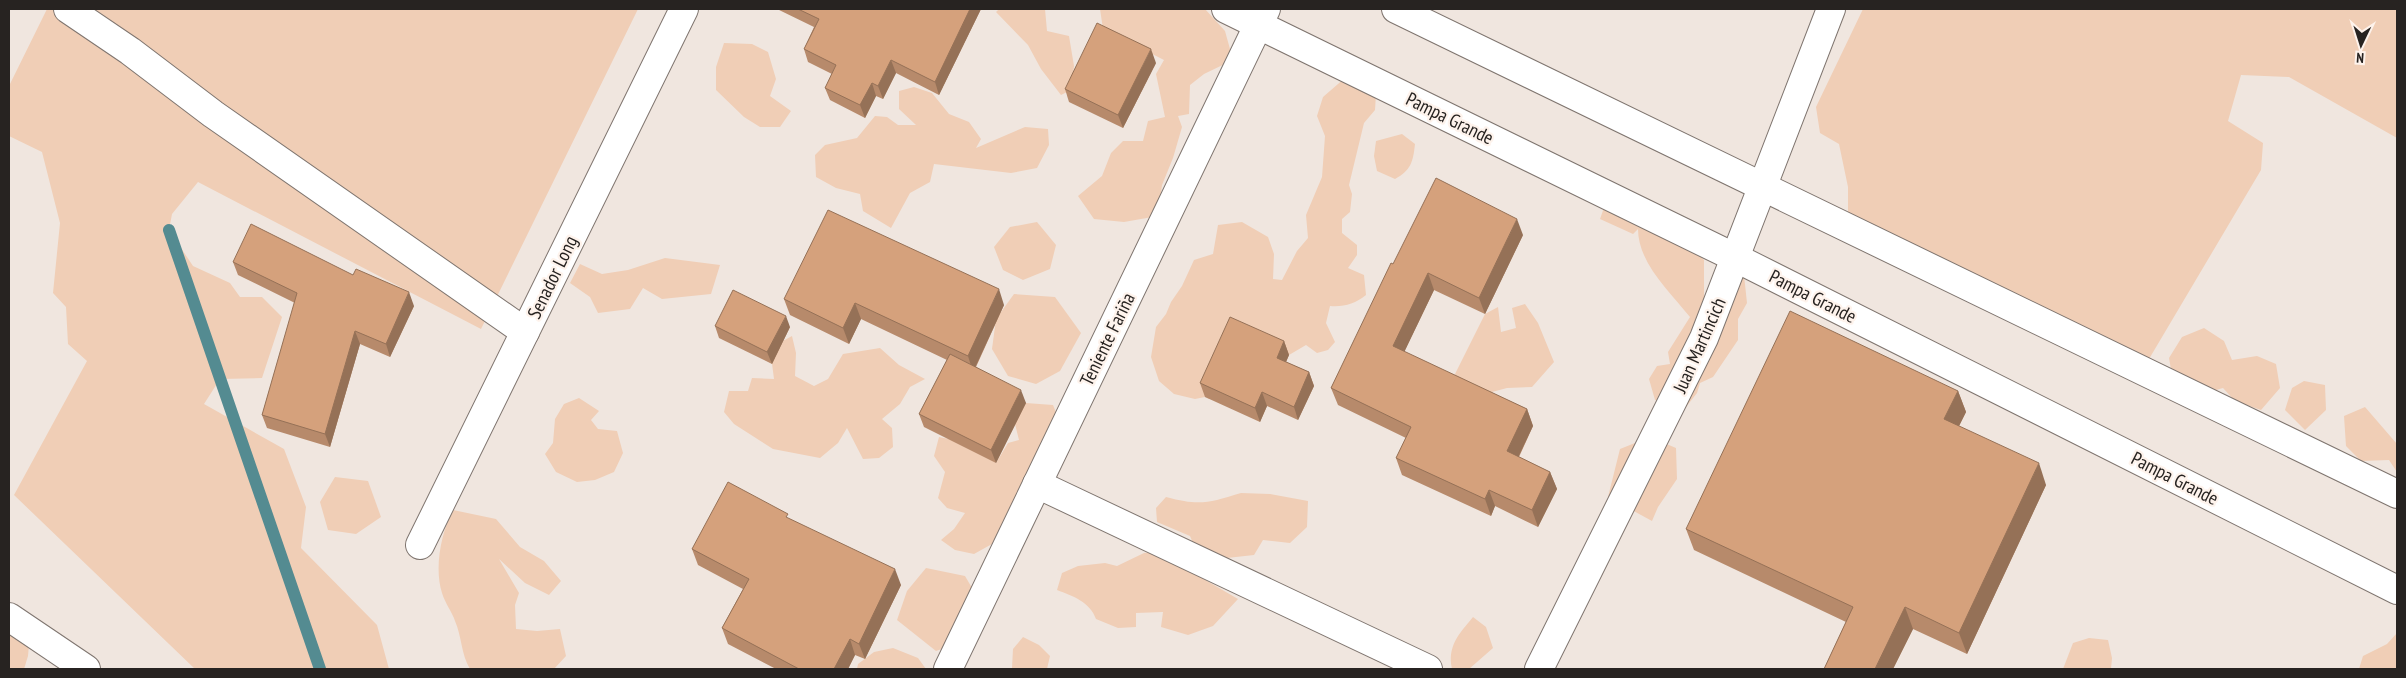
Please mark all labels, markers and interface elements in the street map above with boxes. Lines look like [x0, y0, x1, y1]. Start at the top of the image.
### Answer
north arrow [2336, 20, 2386, 70]
text: N [2356, 49, 2364, 67]
street label: Pampa Grande [1402, 87, 1498, 150]
street label: Senador Long [522, 232, 582, 322]
street label: Pampa Grande [1765, 264, 1861, 328]
street label: Teniente Fariña [1074, 288, 1140, 390]
street label: Juan Martincich [1667, 294, 1731, 397]
street label: Pampa Grande [2127, 446, 2223, 510]

